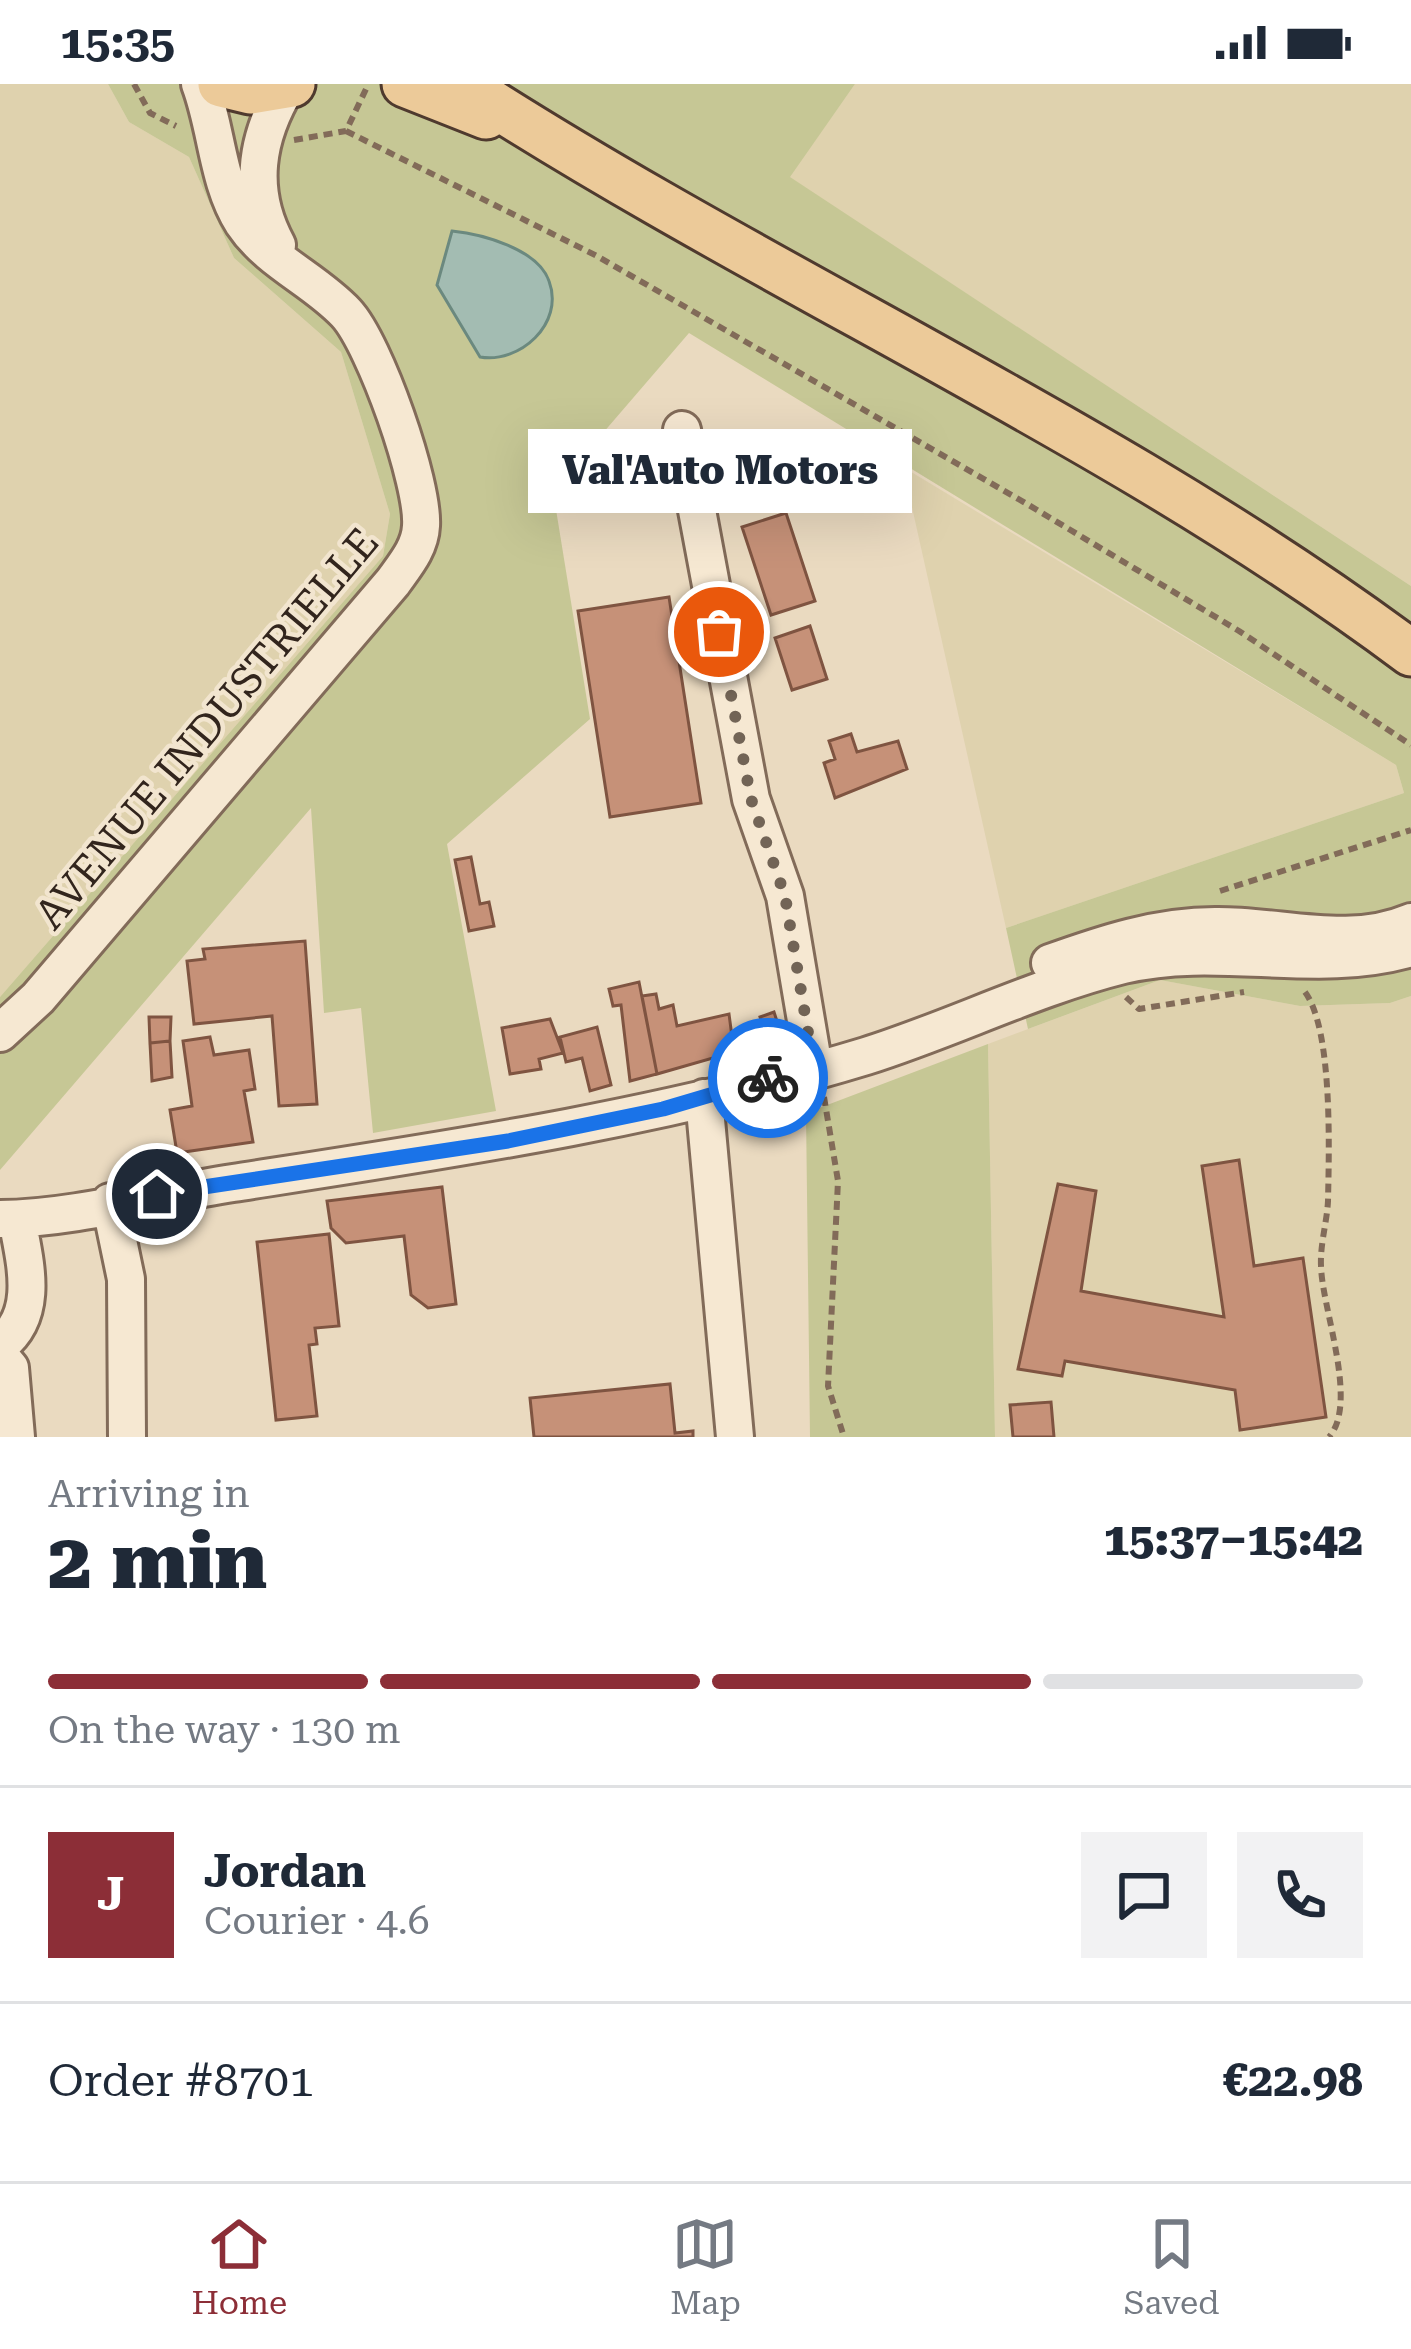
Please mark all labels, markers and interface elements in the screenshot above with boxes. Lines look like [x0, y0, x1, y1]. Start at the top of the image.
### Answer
text: 15:35 [60, 16, 175, 69]
callout: Val'Auto Motors [527, 428, 911, 512]
text: Val'Auto Motors [562, 448, 878, 494]
street label: AVENUE INDUSTRIELLE [25, 518, 388, 938]
pin [668, 581, 770, 683]
icon: bag [686, 599, 752, 665]
courier [708, 1018, 828, 1138]
icon: bike [735, 1045, 801, 1111]
pin [106, 1143, 208, 1245]
icon: home [124, 1161, 190, 1227]
text: Arriving in [48, 1471, 250, 1517]
text: 15:37–15:42 [1104, 1513, 1363, 1566]
text: 2 min [48, 1516, 267, 1607]
text: On the way · 130 m [48, 1707, 400, 1753]
button: chat [1081, 1832, 1207, 1958]
button: phone [1237, 1832, 1363, 1958]
text: Jordan [204, 1845, 366, 1898]
text: J [97, 1868, 125, 1921]
text: Courier · 4.6 [204, 1898, 430, 1944]
text: Order #8701 [48, 2054, 314, 2107]
text: €22.98 [1223, 2054, 1363, 2107]
tab: Home [192, 2211, 287, 2322]
tab: Map [670, 2211, 741, 2322]
tab: Saved [1124, 2211, 1219, 2322]

